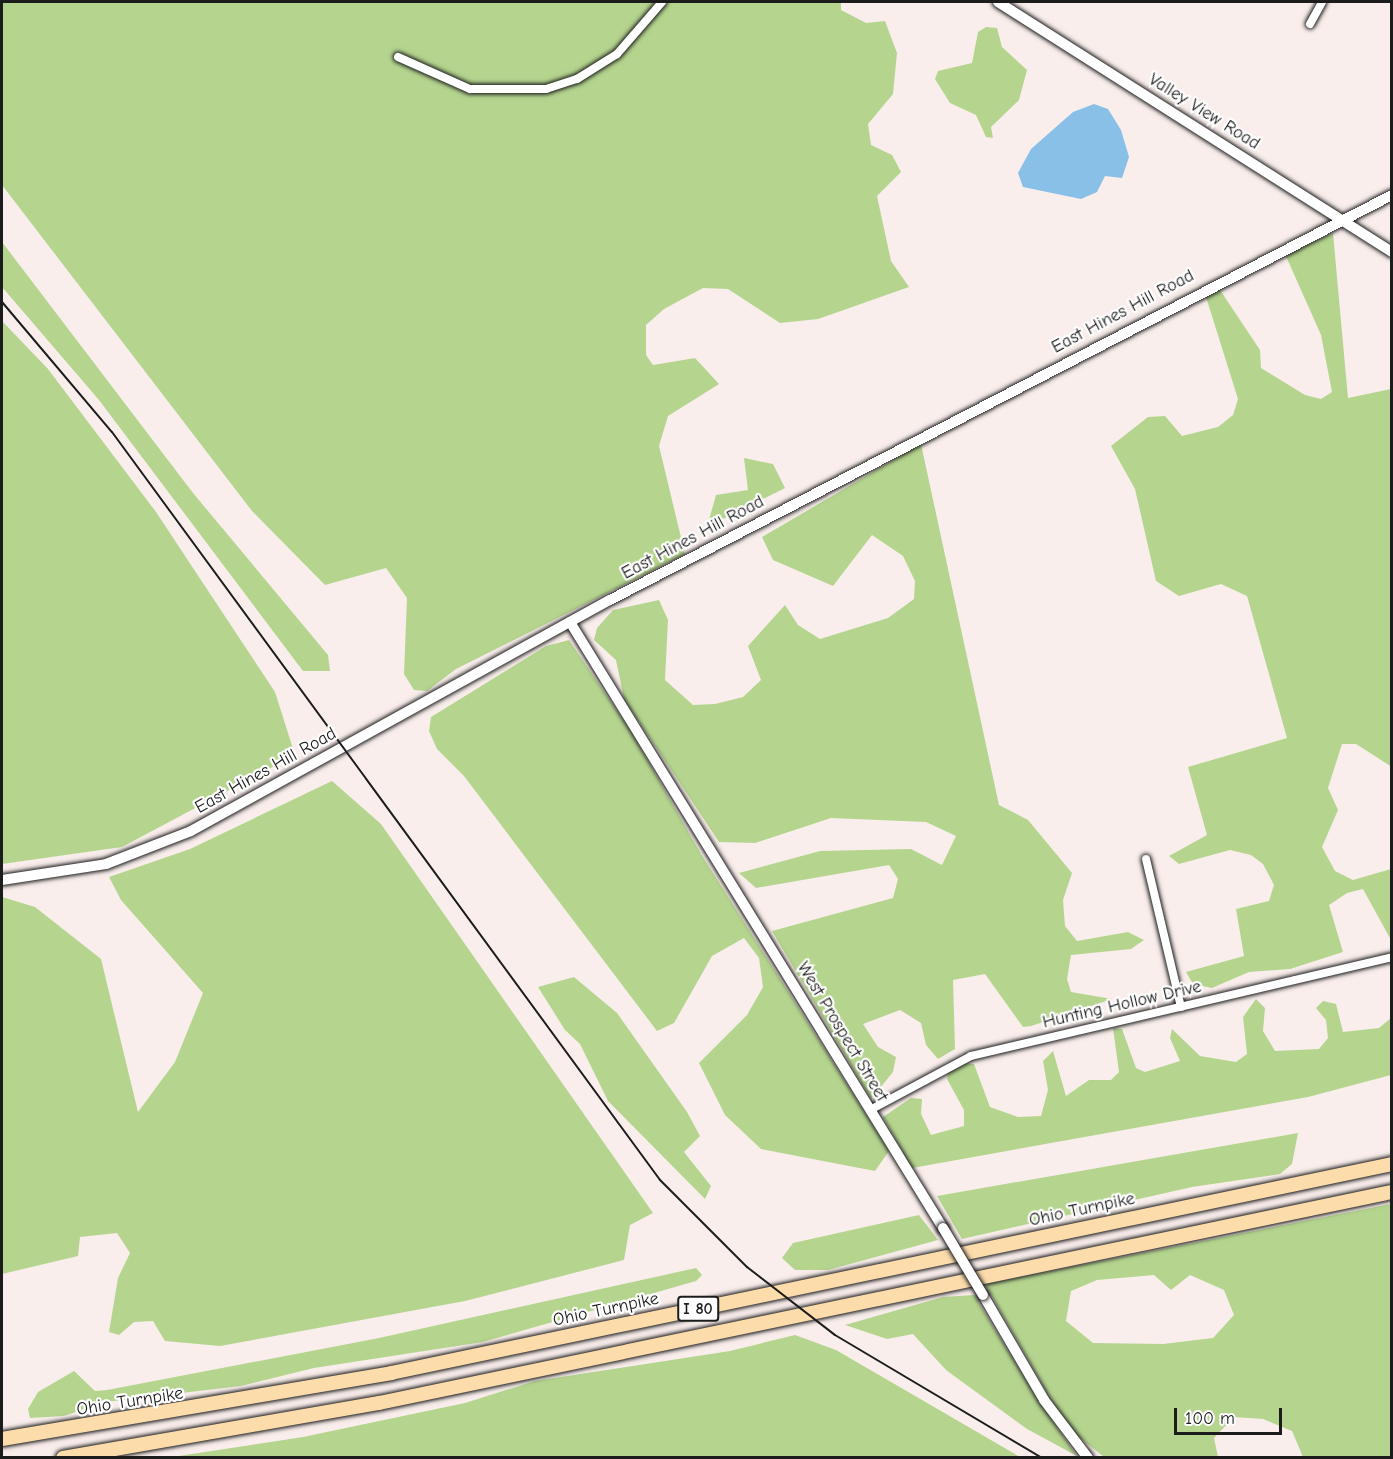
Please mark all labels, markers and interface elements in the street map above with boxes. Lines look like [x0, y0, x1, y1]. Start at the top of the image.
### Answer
street label: Valley View Road [1144, 69, 1264, 155]
street label: East Hines Hill Road [1048, 265, 1198, 359]
street label: East Hines Hill Road [618, 491, 768, 585]
street label: East Hines Hill Road [192, 723, 340, 819]
street label: West Prospect Street [792, 958, 892, 1106]
street label: Hunting Hollow Drive [1041, 976, 1203, 1034]
street label: Ohio Turnpike [1027, 1188, 1137, 1232]
street label: Ohio Turnpike [551, 1288, 661, 1332]
road number: I 80 [677, 1296, 719, 1322]
street label: Ohio Turnpike [75, 1383, 185, 1421]
scale bar [1177, 1396, 1285, 1434]
text: 100 m [1185, 1408, 1235, 1429]

